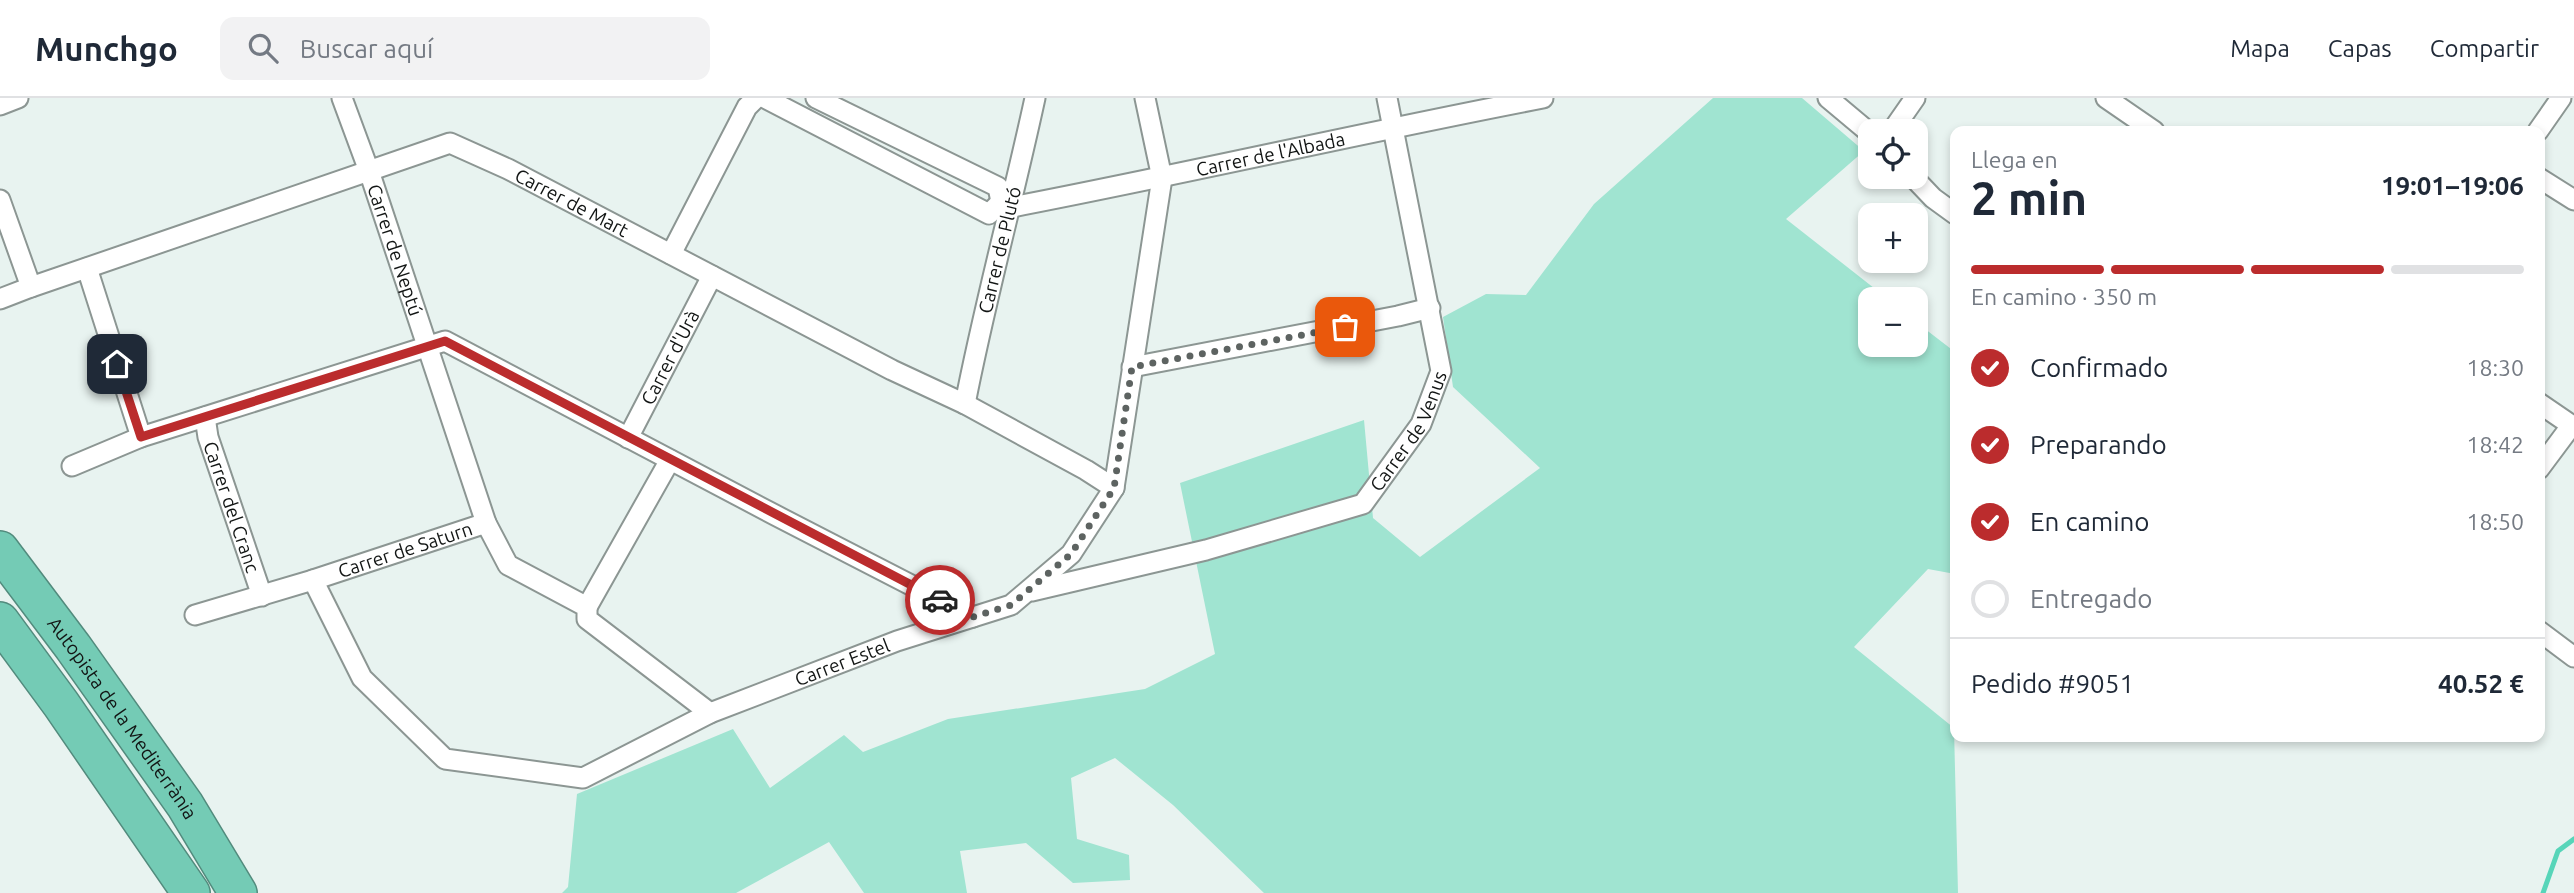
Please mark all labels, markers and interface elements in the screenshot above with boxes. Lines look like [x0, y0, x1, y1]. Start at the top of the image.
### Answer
search box [220, 17, 710, 80]
icon: search [244, 29, 282, 67]
text: Munchgo [35, 30, 178, 67]
text: Buscar aquí [300, 34, 433, 63]
text: Mapa [2230, 35, 2290, 62]
text: Capas [2328, 35, 2392, 62]
text: Compartir [2430, 35, 2539, 62]
map controls [1858, 119, 1928, 357]
button: locate [1858, 119, 1928, 189]
street label: Carrer de l'Albada [1194, 127, 1347, 180]
text: Llega en [1971, 147, 2058, 172]
street label: Carrer de Mart [512, 164, 633, 241]
text: 19:01–19:06 [2381, 171, 2524, 200]
text: 2 min [1971, 172, 2087, 224]
street label: Carrer de Neptú [363, 181, 427, 319]
street label: Carrer de Plutó [974, 184, 1025, 315]
button: + [1858, 203, 1928, 273]
text: En camino · 350 m [1971, 284, 2157, 309]
button: − [1858, 287, 1928, 357]
pin [1315, 297, 1375, 357]
street label: Carrer d'Urà [636, 306, 703, 408]
icon: bag [1326, 308, 1364, 346]
pin [87, 334, 147, 394]
icon: home [98, 345, 136, 383]
icon: check [1971, 349, 2009, 387]
text: Confirmado [2030, 353, 2168, 382]
text: 18:30 [2466, 355, 2524, 380]
street label: Carrer de Venus [1365, 368, 1451, 495]
icon: check [1971, 426, 2009, 464]
text: Preparando [2030, 430, 2167, 459]
text: 18:42 [2466, 432, 2524, 457]
street label: Carrer del Cranc [199, 438, 264, 576]
icon: check [1971, 503, 2009, 541]
text: En camino [2030, 507, 2150, 536]
text: 18:50 [2466, 509, 2524, 534]
street label: Carrer de Saturn [335, 517, 475, 582]
courier [905, 565, 975, 635]
icon: car [921, 581, 959, 619]
text: Entregado [2030, 584, 2153, 613]
street label: Autopista de la Mediterrània [43, 613, 202, 823]
street label: Carrer Estel [792, 634, 893, 690]
text: Pedido #9051 [1971, 669, 2134, 698]
text: 40.52 € [2438, 669, 2524, 698]

